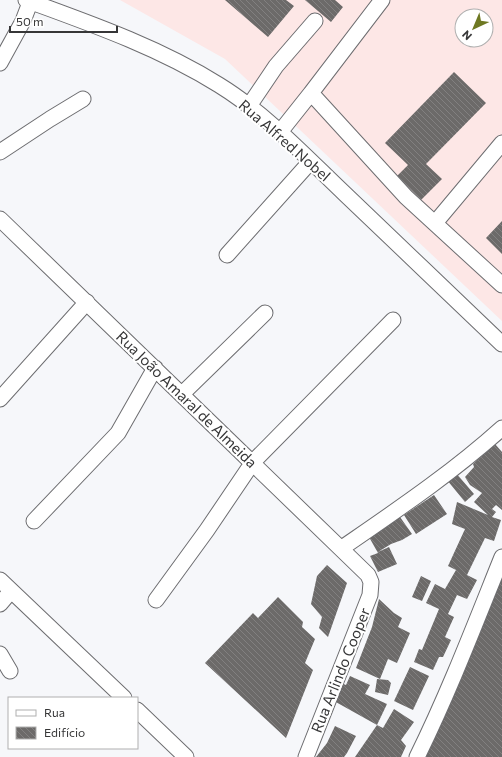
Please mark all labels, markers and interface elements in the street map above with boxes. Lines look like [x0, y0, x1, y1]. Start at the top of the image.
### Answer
scale bar [10, 8, 117, 34]
north arrow [454, 8, 494, 48]
text: 50 m [16, 14, 44, 28]
text: N [459, 28, 474, 43]
street label: Rua Alfred Nobel [236, 95, 334, 185]
street label: Rua João Amaral de Almeida [113, 327, 261, 471]
street label: Rua Arlindo Cooper [307, 605, 373, 735]
legend [8, 697, 138, 749]
text: Rua [44, 705, 65, 719]
text: Edifício [44, 725, 85, 739]

